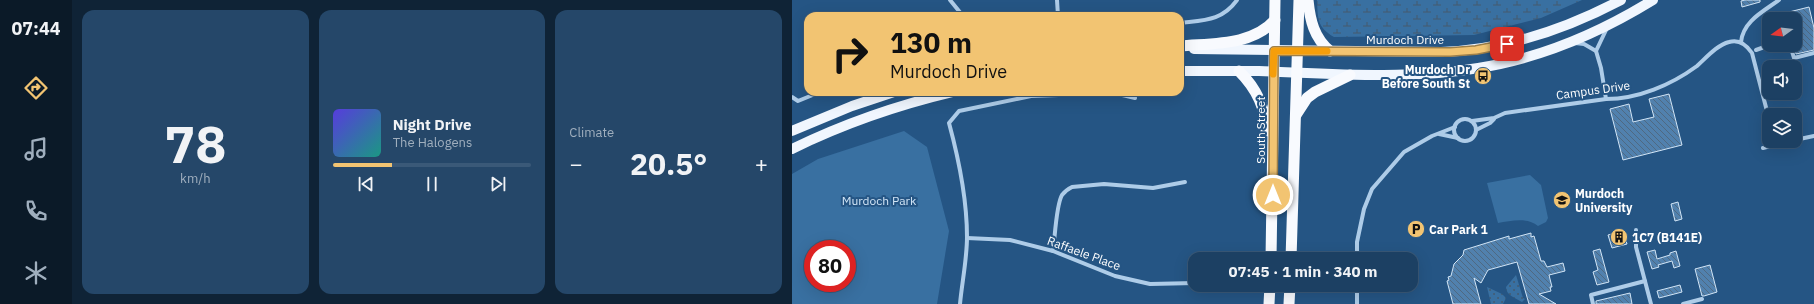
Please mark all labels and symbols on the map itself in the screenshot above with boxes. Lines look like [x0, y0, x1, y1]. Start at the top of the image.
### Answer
north arrow [1762, 12, 1802, 52]
pin [1490, 27, 1524, 61]
street label: Murdoch Drive [1366, 32, 1444, 47]
place label: Murdoch Dr Before South St [1382, 62, 1470, 91]
bus stop icon: Murdoch Dr Before South St [1473, 66, 1493, 86]
street label: Campus Drive [1555, 77, 1631, 103]
street label: South Street [1253, 96, 1268, 164]
position arrow [1252, 174, 1294, 216]
place label: Murdoch University [1575, 186, 1633, 215]
school or university icon: Murdoch University [1552, 190, 1572, 210]
park label: Murdoch Park [842, 193, 917, 208]
parking icon: Car Park 1 [1406, 219, 1426, 239]
place label: Car Park 1 [1429, 222, 1488, 237]
building icon: 1C7 (B141E) [1609, 227, 1629, 247]
place label: 1C7 (B141E) [1632, 230, 1702, 245]
street label: Raffaele Place [1045, 233, 1123, 273]
speed limit sign: 80 [804, 240, 856, 292]

